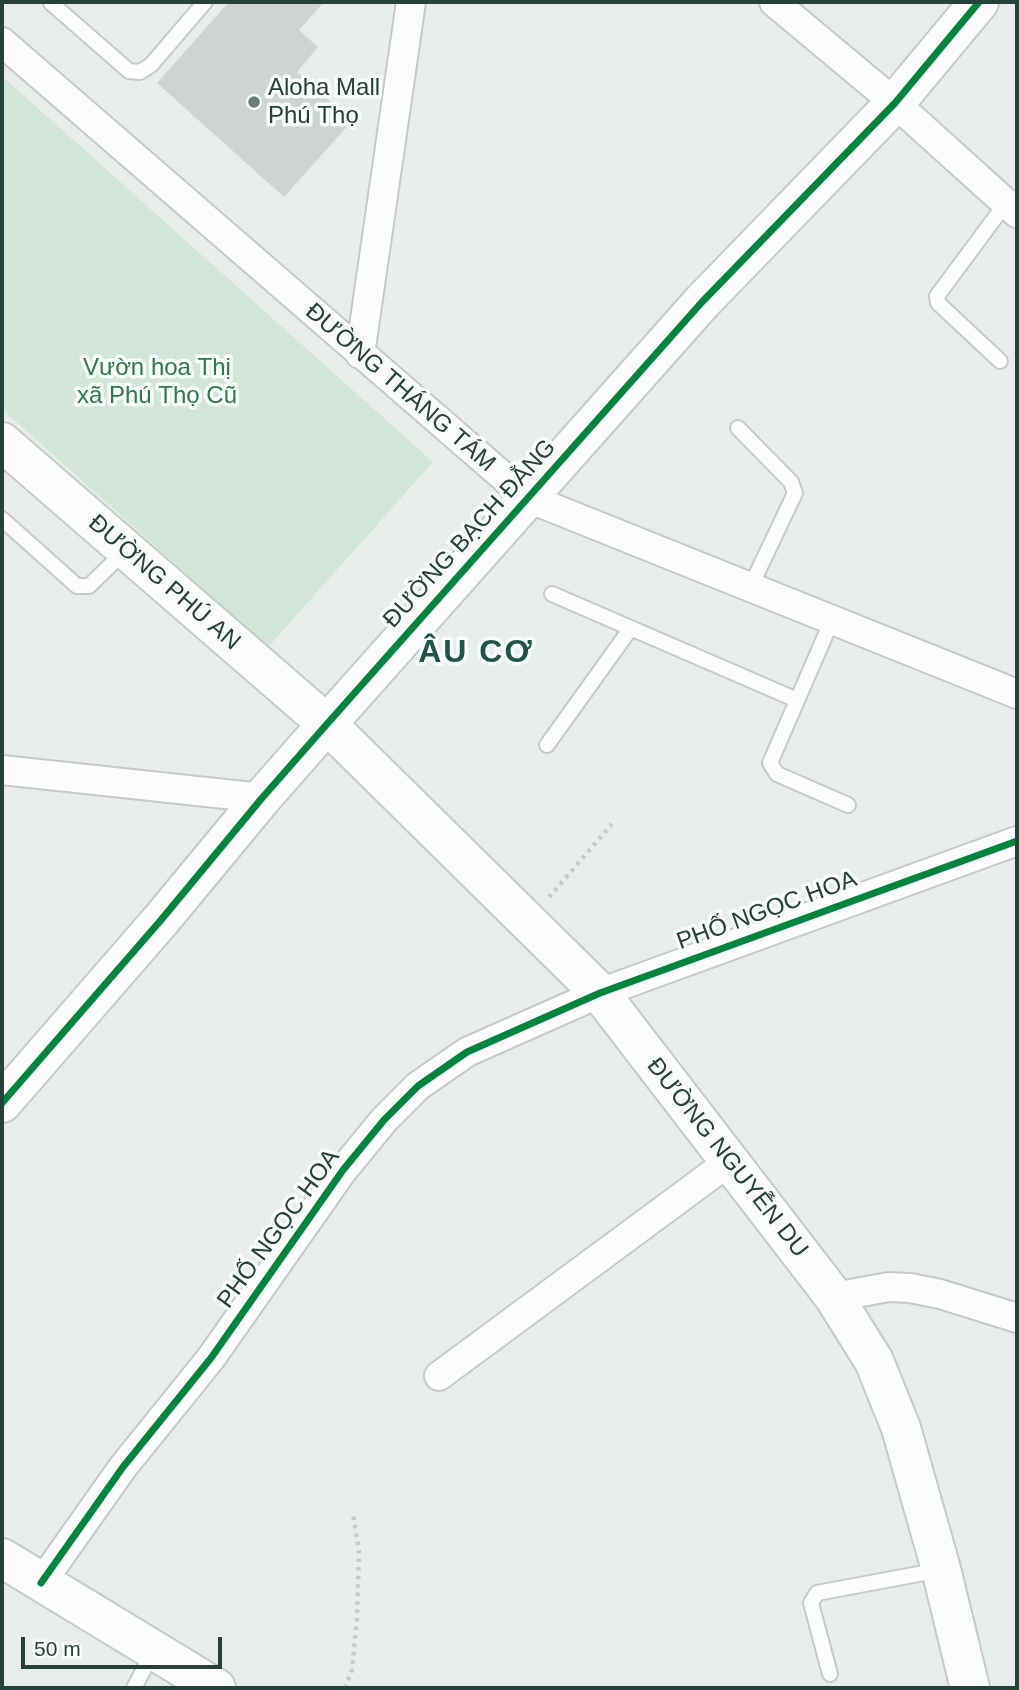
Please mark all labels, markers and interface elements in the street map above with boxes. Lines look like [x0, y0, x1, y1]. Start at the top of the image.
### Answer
place label: Aloha Mall Phú Thọ [268, 74, 380, 130]
marker: Aloha Mall Phú Thọ [246, 94, 262, 110]
street label: ĐƯỜNG THÁNG TÁM [299, 298, 501, 478]
park label: Vườn hoa Thị xã Phú Thọ Cũ [77, 354, 237, 410]
street label: ĐƯỜNG BẠCH ĐẰNG [378, 434, 562, 634]
street label: ĐƯỜNG PHÚ AN [82, 509, 246, 657]
district label: ÂU CƠ [419, 634, 533, 672]
street label: PHỐ NGỌC HOA [673, 865, 861, 957]
street label: ĐƯỜNG NGUYỄN DU [640, 1053, 814, 1263]
street label: PHỐ NGỌC HOA [212, 1144, 346, 1314]
scale bar [24, 1624, 226, 1668]
text: 50 m [34, 1637, 81, 1660]

